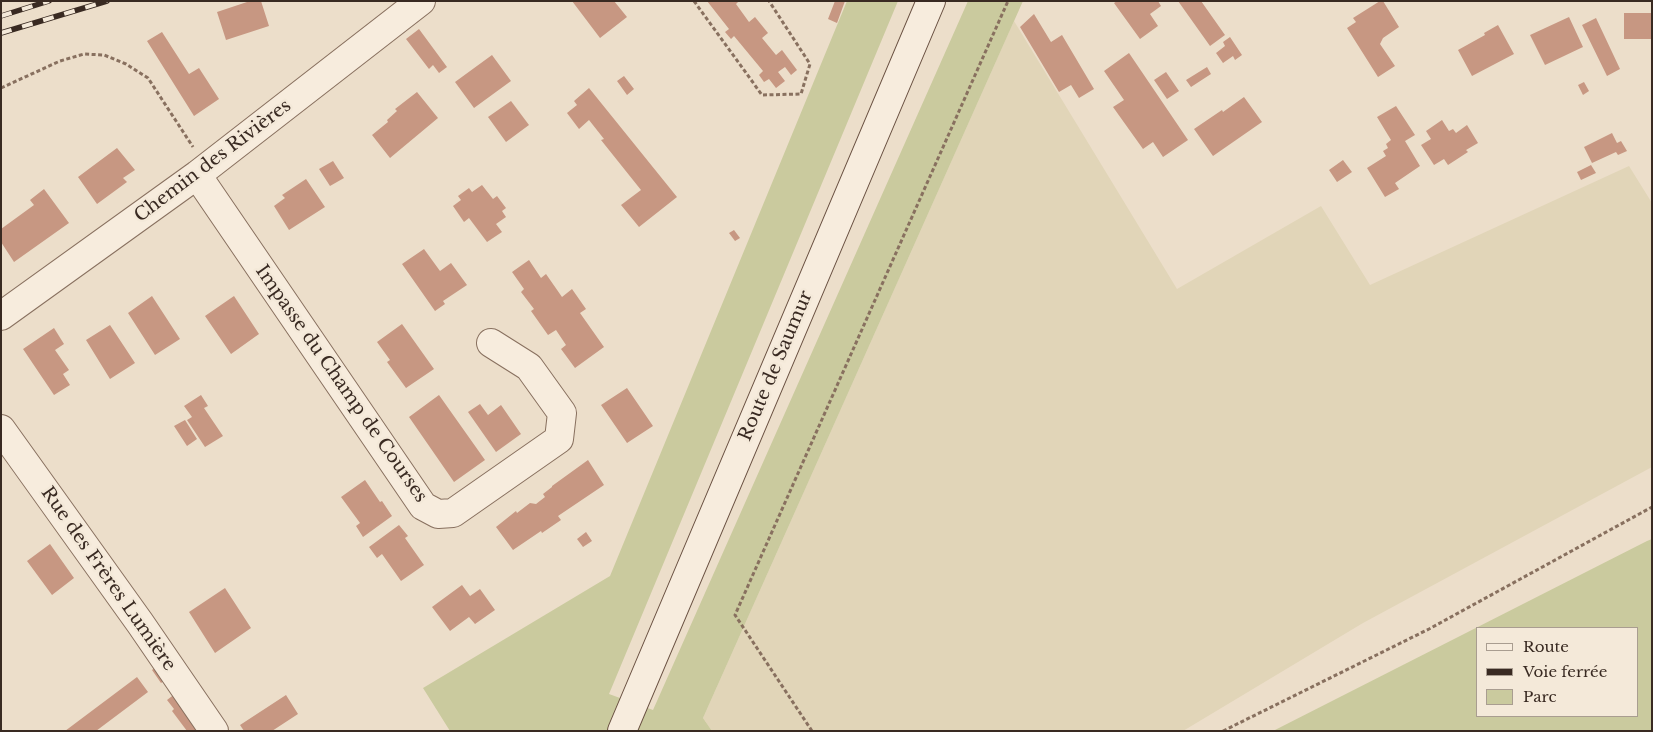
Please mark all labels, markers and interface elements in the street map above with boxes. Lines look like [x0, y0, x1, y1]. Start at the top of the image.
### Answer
street label: Chemin des Rivières [130, 95, 296, 227]
street label: Impasse du Champ de Courses [250, 261, 432, 507]
street label: Route de Saumur [735, 288, 817, 444]
street label: Rue des Frères Lumière [36, 483, 180, 675]
legend [1476, 627, 1638, 717]
text: Route [1523, 637, 1569, 656]
text: Voie ferrée [1523, 662, 1607, 681]
text: Parc [1523, 687, 1556, 706]

